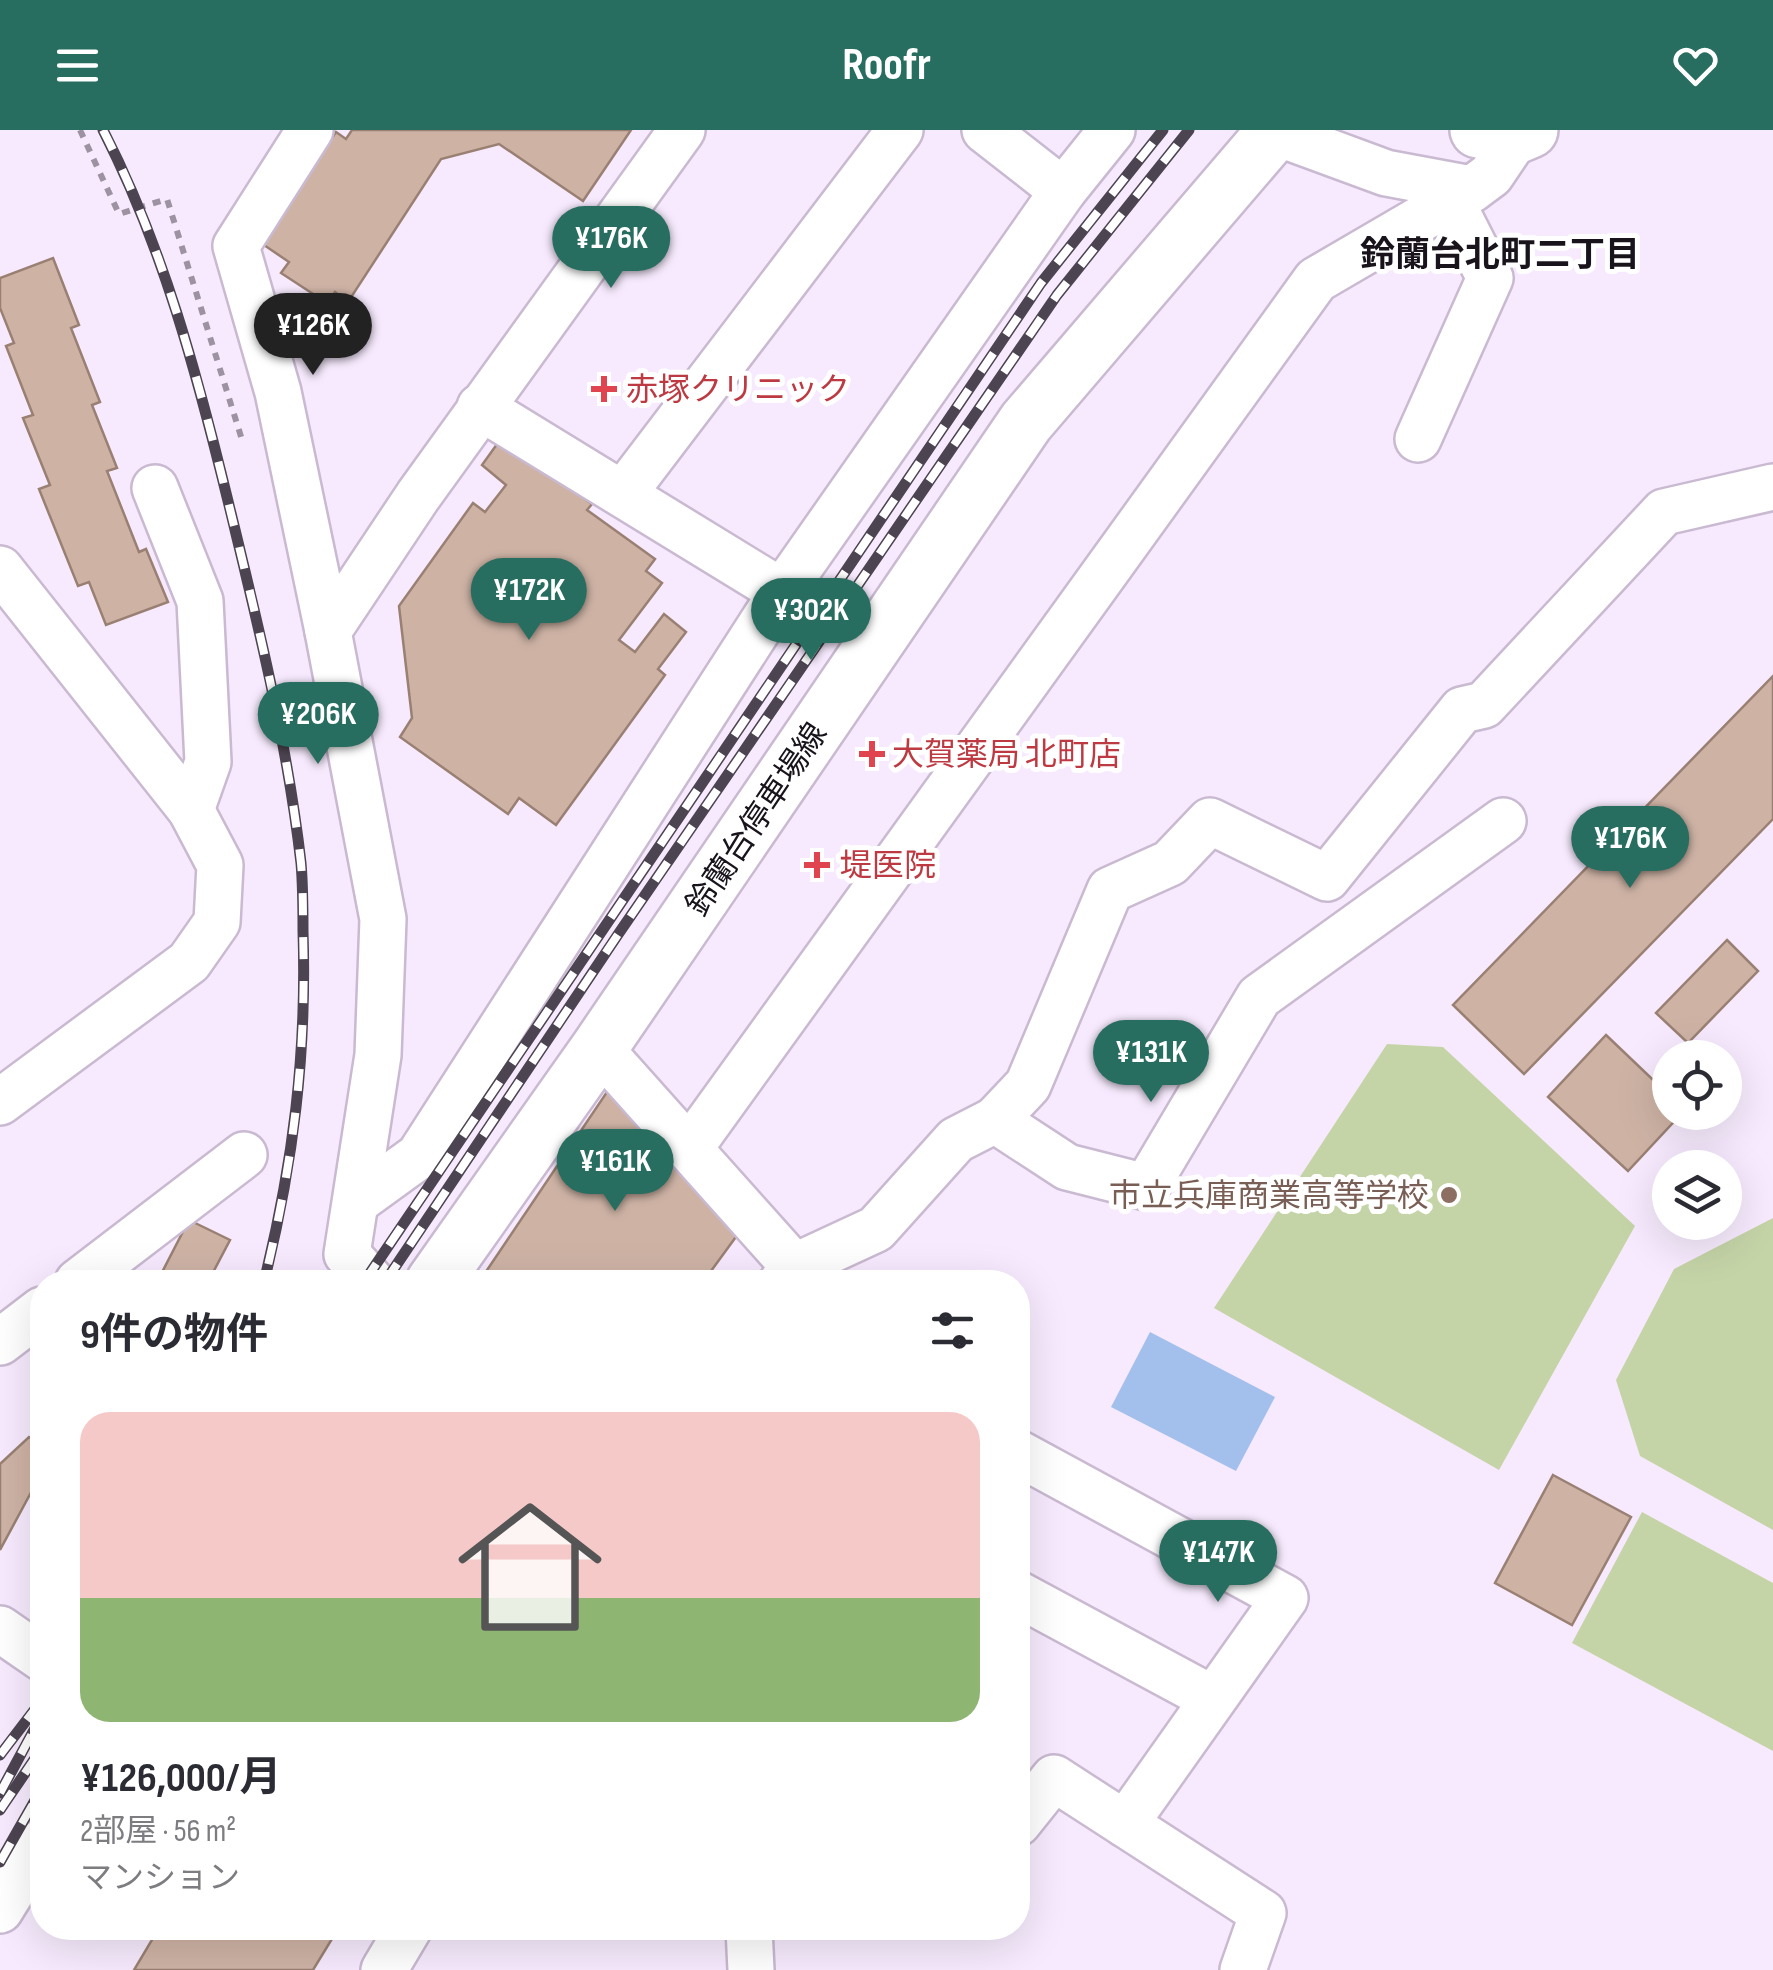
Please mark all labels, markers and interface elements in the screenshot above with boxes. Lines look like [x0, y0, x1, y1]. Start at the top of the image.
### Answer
icon: menu [50, 38, 105, 93]
text: Roofr [842, 38, 931, 93]
icon: heart [1668, 38, 1723, 93]
pin: ¥176K [541, 206, 681, 291]
text: ¥176K [574, 219, 648, 258]
district label: 鈴蘭台北町二丁目 [1360, 234, 1640, 277]
pin: ¥126K [243, 293, 383, 378]
text: ¥126K [276, 306, 350, 345]
place label: 赤塚クリニック [626, 371, 850, 410]
marker: 赤塚クリニック [591, 376, 617, 402]
pin: ¥172K [459, 558, 599, 643]
text: ¥172K [493, 571, 565, 610]
pin: ¥302K [741, 578, 881, 663]
text: ¥302K [773, 591, 849, 630]
pin: ¥206K [248, 682, 388, 767]
text: ¥206K [280, 695, 356, 734]
street label: 鈴蘭台停車場線 [678, 716, 836, 924]
place label: 大賀薬局 北町店 [892, 736, 1121, 775]
marker: 大賀薬局 北町店 [861, 743, 883, 765]
pin: ¥176K [1560, 806, 1700, 891]
text: ¥176K [1593, 819, 1667, 858]
place label: 堤医院 [840, 847, 936, 886]
marker: 堤医院 [804, 852, 830, 878]
pin: ¥131K [1081, 1020, 1221, 1105]
text: ¥131K [1115, 1033, 1187, 1072]
map controls [1652, 1040, 1742, 1240]
button: locate [1652, 1040, 1742, 1130]
pin: ¥161K [545, 1129, 685, 1214]
text: ¥161K [579, 1142, 651, 1181]
button: layers [1652, 1150, 1742, 1240]
place label: 市立兵庫商業高等学校 [1109, 1177, 1429, 1216]
marker: 市立兵庫商業高等学校 [1438, 1184, 1460, 1206]
icon: filters [925, 1303, 980, 1358]
text: 9件の物件 [80, 1310, 268, 1361]
icon: home [440, 1477, 620, 1657]
pin: ¥147K [1148, 1520, 1288, 1605]
text: ¥147K [1181, 1533, 1255, 1572]
text: ¥126,000/月 [80, 1753, 281, 1804]
text: 2部屋 · 56 m² [80, 1812, 236, 1851]
text: マンション [80, 1859, 240, 1898]

